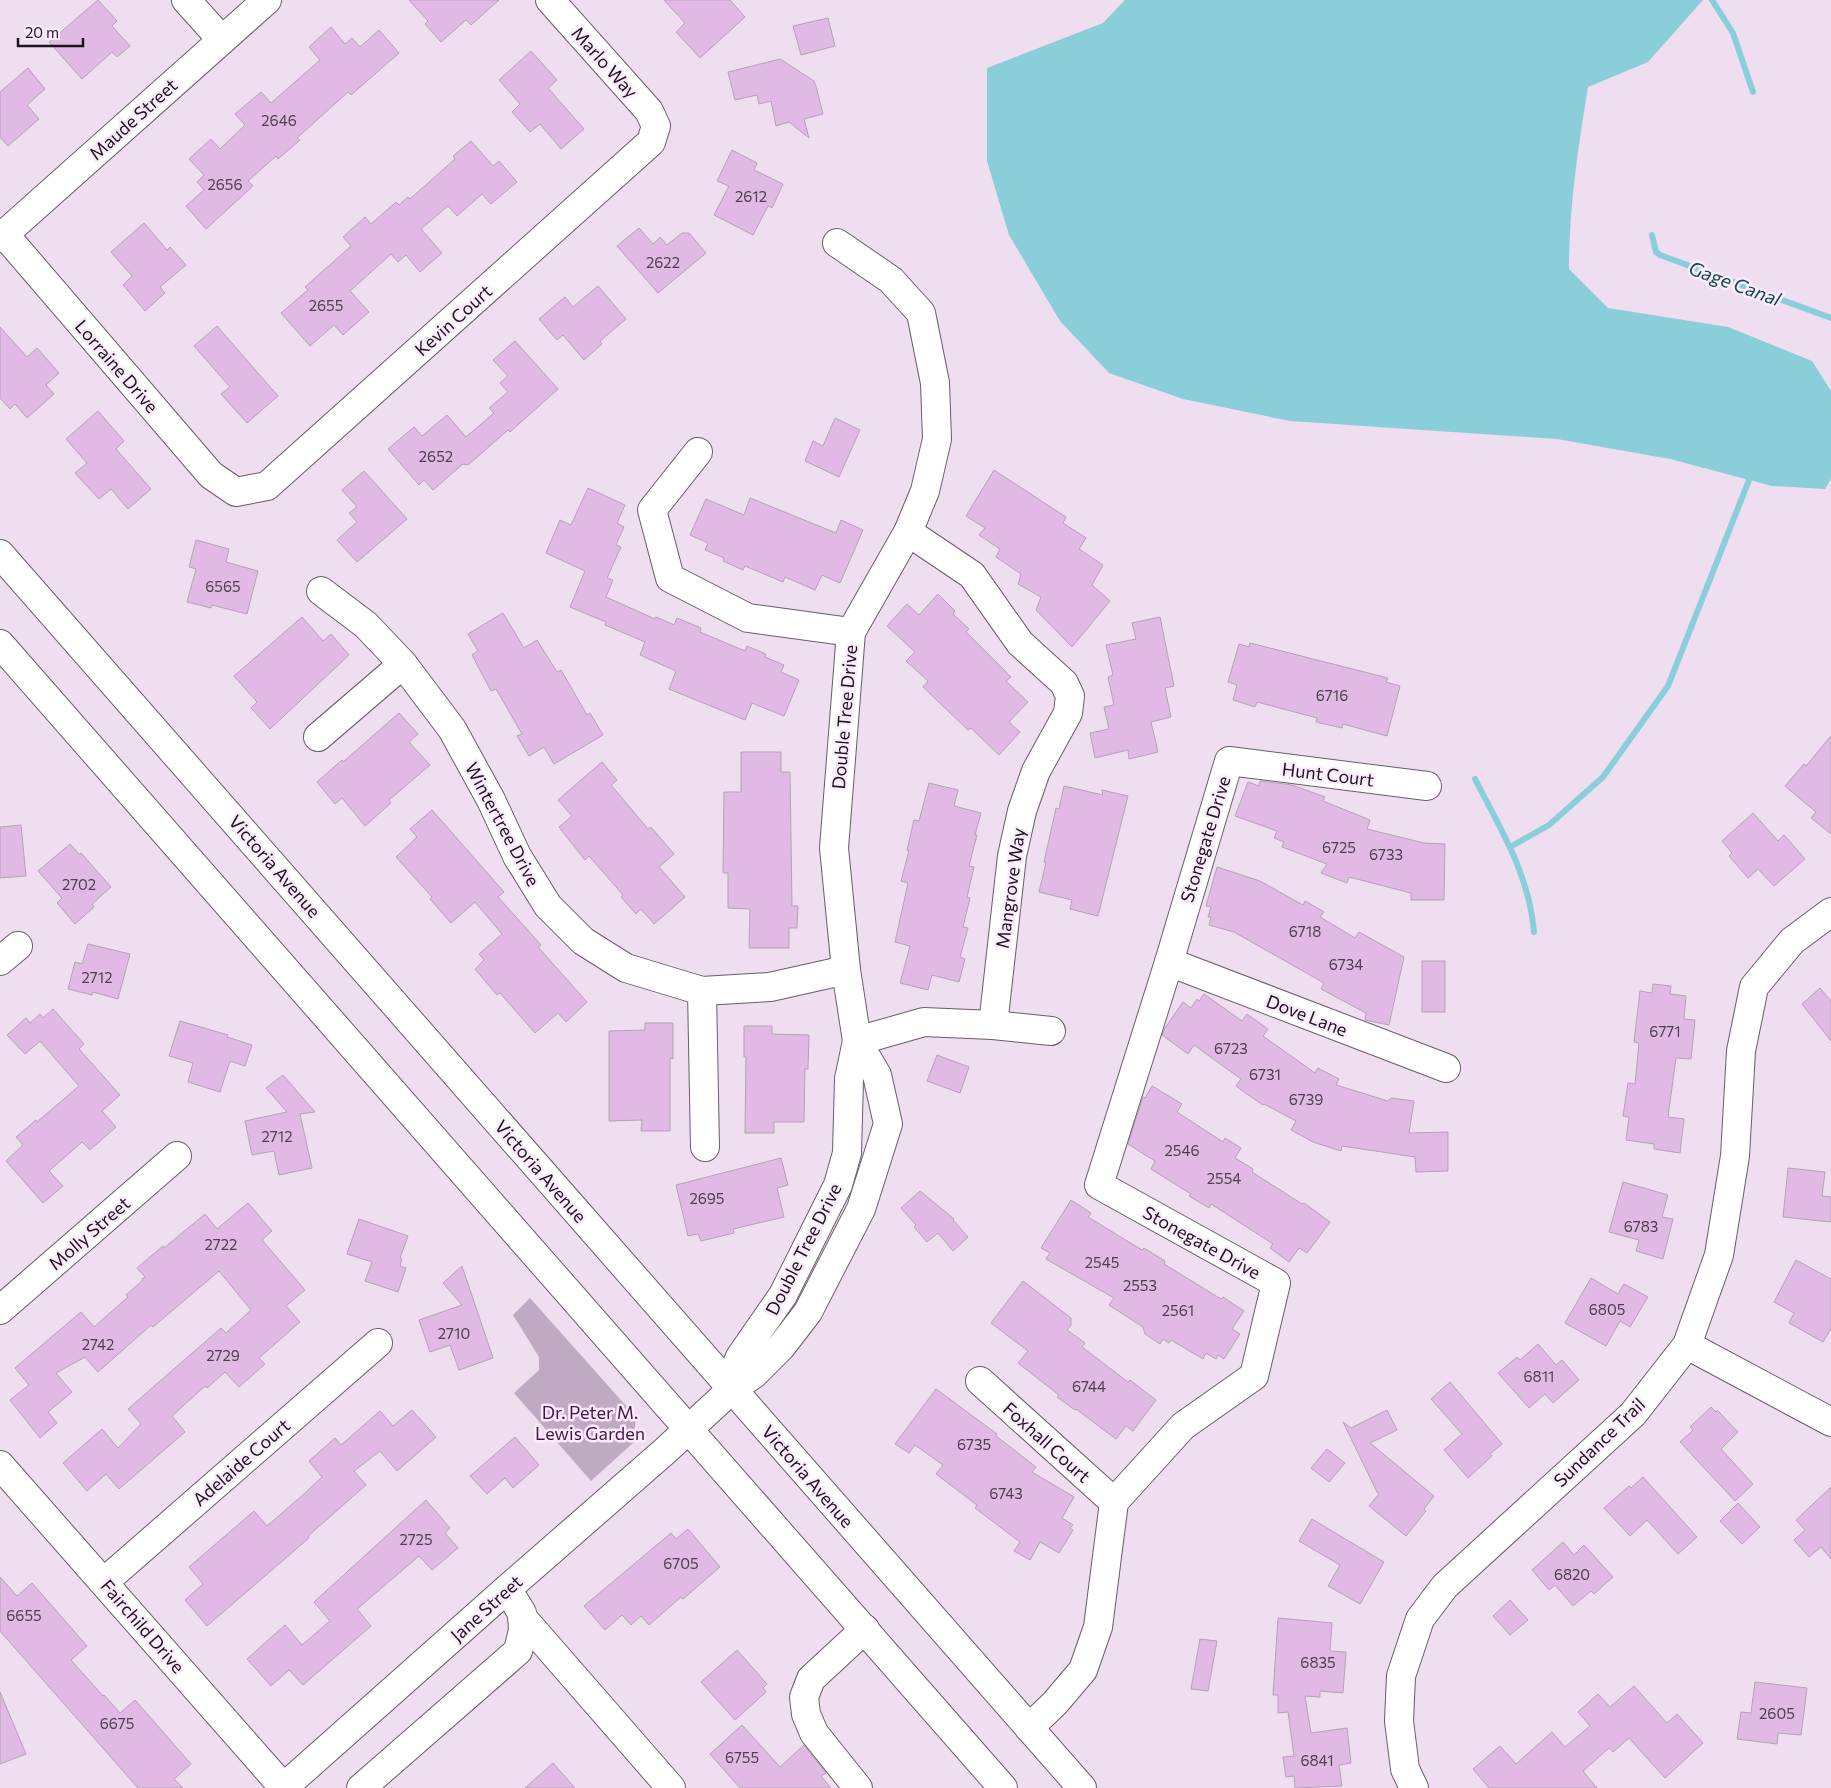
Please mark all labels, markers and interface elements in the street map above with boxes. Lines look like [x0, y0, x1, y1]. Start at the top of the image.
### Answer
scale bar [18, 15, 82, 47]
street label: Marlo Way [567, 22, 643, 102]
text: 20 m [25, 23, 59, 41]
street label: Maude Street [84, 74, 182, 164]
house number: 2646 [261, 111, 297, 129]
house number: 2656 [207, 175, 243, 193]
house number: 2612 [735, 187, 767, 205]
house number: 2622 [646, 253, 680, 271]
water label: Gage Canal [1686, 256, 1785, 311]
street label: Kevin Court [410, 280, 496, 360]
house number: 2655 [309, 296, 343, 314]
street label: Lorraine Drive [71, 315, 163, 417]
house number: 2652 [419, 447, 453, 465]
house number: 6565 [205, 577, 241, 595]
street label: Double Tree Drive [827, 644, 861, 790]
house number: 6716 [1316, 686, 1348, 704]
street label: Hunt Court [1281, 757, 1375, 791]
street label: Wintertree Drive [461, 758, 545, 890]
street label: Stonegate Drive [1175, 773, 1235, 905]
street label: Victoria Avenue [225, 810, 325, 922]
street label: Mangrove Way [991, 826, 1029, 950]
house number: 6725 [1322, 838, 1356, 856]
house number: 6733 [1369, 845, 1403, 863]
house number: 2702 [62, 875, 96, 893]
house number: 6718 [1289, 922, 1321, 940]
house number: 6734 [1329, 955, 1363, 973]
house number: 2712 [82, 968, 112, 986]
street label: Dove Lane [1263, 989, 1351, 1041]
house number: 6771 [1649, 1022, 1681, 1040]
house number: 6723 [1214, 1039, 1248, 1057]
house number: 6731 [1249, 1065, 1281, 1083]
house number: 6739 [1289, 1090, 1323, 1108]
street label: Victoria Avenue [491, 1115, 591, 1227]
house number: 2712 [262, 1127, 292, 1145]
house number: 2546 [1164, 1141, 1200, 1159]
house number: 2554 [1207, 1169, 1241, 1187]
street label: Double Tree Drive [760, 1179, 846, 1319]
house number: 2695 [690, 1189, 724, 1207]
street label: Molly Street [44, 1192, 134, 1274]
street label: Stonegate Drive [1139, 1201, 1265, 1283]
house number: 6783 [1624, 1217, 1658, 1235]
house number: 2722 [205, 1235, 237, 1253]
house number: 2545 [1085, 1253, 1119, 1271]
house number: 2553 [1123, 1276, 1157, 1294]
house number: 6805 [1589, 1300, 1625, 1318]
house number: 2561 [1162, 1301, 1194, 1319]
house number: 2710 [438, 1324, 470, 1342]
house number: 2742 [82, 1335, 114, 1353]
house number: 2729 [206, 1346, 240, 1364]
house number: 6811 [1523, 1367, 1555, 1385]
house number: 6744 [1072, 1377, 1106, 1395]
street label: Sundance Trail [1549, 1393, 1649, 1491]
street label: Foxhall Court [999, 1397, 1095, 1487]
park label: Dr. Peter M. Lewis Garden [535, 1401, 645, 1444]
street label: Adelaide Court [188, 1414, 294, 1510]
street label: Victoria Avenue [758, 1420, 858, 1532]
house number: 6735 [957, 1435, 991, 1453]
house number: 6743 [989, 1484, 1023, 1502]
house number: 2725 [399, 1530, 433, 1548]
house number: 6705 [663, 1554, 699, 1572]
house number: 6820 [1554, 1565, 1590, 1583]
street label: Jane Street [446, 1570, 526, 1646]
street label: Fairchild Drive [96, 1575, 190, 1677]
house number: 6655 [6, 1606, 42, 1624]
house number: 6835 [1300, 1653, 1336, 1671]
house number: 2605 [1759, 1704, 1795, 1722]
house number: 6675 [100, 1714, 134, 1732]
house number: 6755 [725, 1748, 759, 1766]
house number: 6841 [1300, 1751, 1334, 1769]

